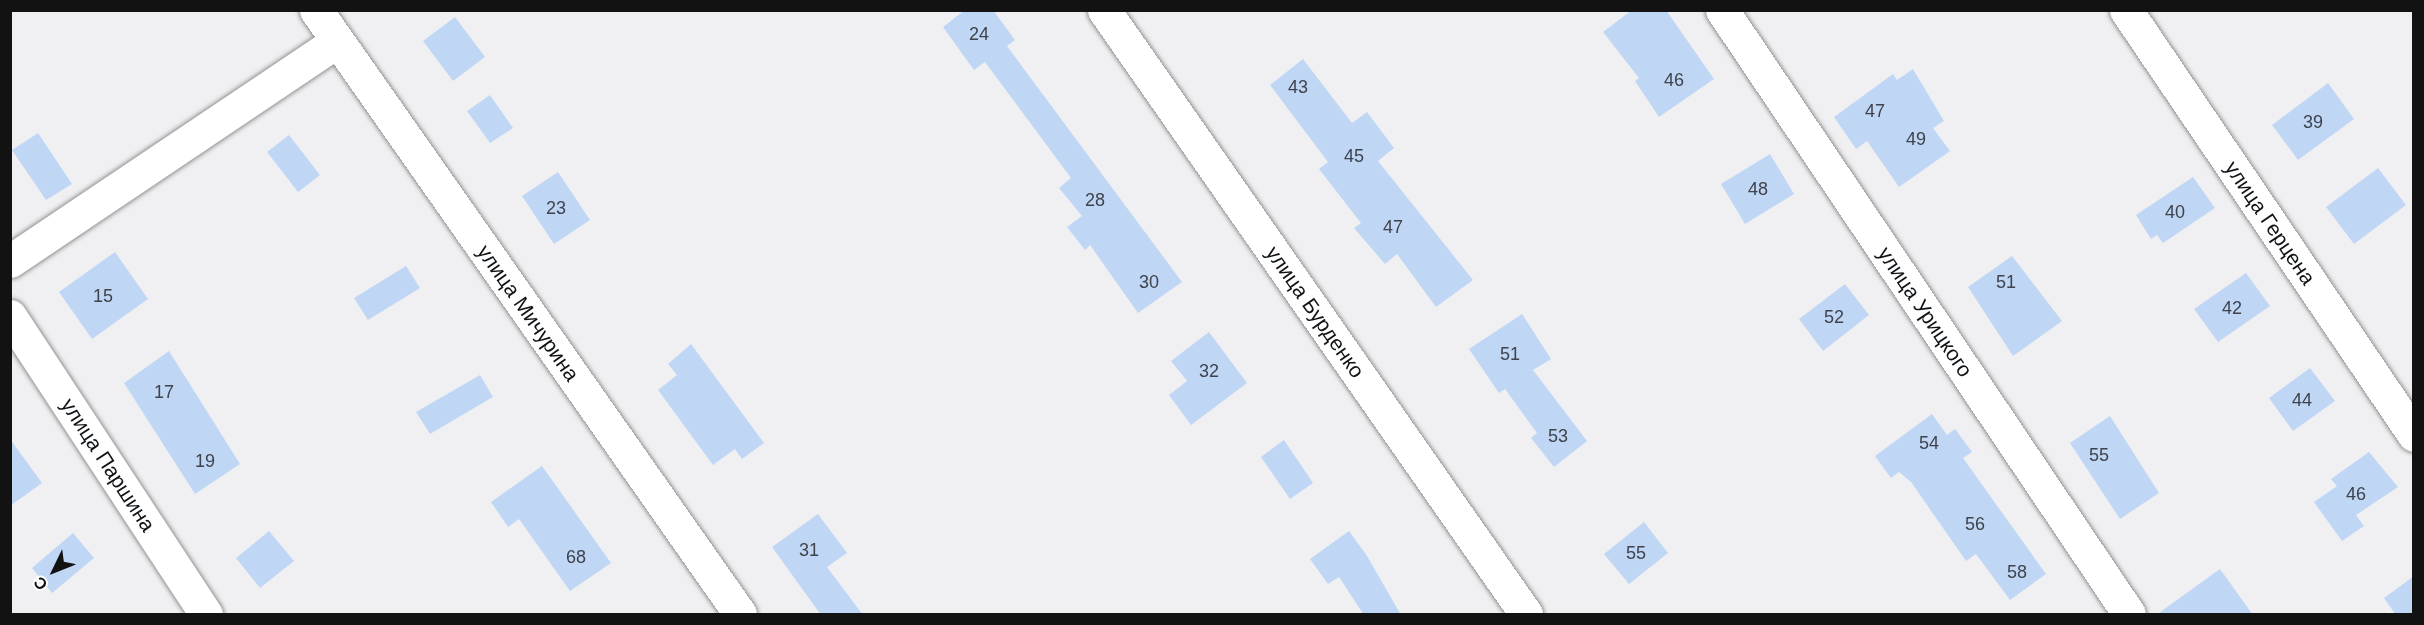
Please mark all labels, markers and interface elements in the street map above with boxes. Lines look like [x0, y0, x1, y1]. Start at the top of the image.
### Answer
house number: 24 [969, 23, 989, 45]
house number: 46 [1664, 69, 1684, 91]
house number: 43 [1288, 76, 1308, 98]
house number: 47 [1865, 100, 1885, 122]
house number: 39 [2303, 111, 2323, 133]
house number: 49 [1906, 128, 1926, 150]
house number: 45 [1344, 145, 1364, 167]
street label: улица Герцена [2219, 156, 2321, 290]
house number: 48 [1748, 178, 1768, 200]
house number: 28 [1085, 189, 1105, 211]
house number: 23 [546, 197, 566, 219]
house number: 40 [2165, 201, 2185, 223]
house number: 47 [1383, 216, 1403, 238]
street label: улица Мичурина [472, 240, 584, 386]
street label: улица Бурденко [1260, 241, 1370, 383]
street label: улица Урицкого [1872, 242, 1978, 382]
house number: 30 [1139, 271, 1159, 293]
house number: 51 [1996, 271, 2016, 293]
house number: 15 [93, 285, 113, 307]
house number: 42 [2222, 297, 2242, 319]
house number: 52 [1824, 306, 1844, 328]
house number: 51 [1500, 343, 1520, 365]
house number: 32 [1199, 360, 1219, 382]
house number: 17 [154, 381, 174, 403]
house number: 44 [2292, 389, 2312, 411]
street label: улица Паршина [56, 394, 160, 536]
house number: 53 [1548, 425, 1568, 447]
house number: 54 [1919, 432, 1939, 454]
house number: 55 [2089, 444, 2109, 466]
house number: 19 [195, 450, 215, 472]
house number: 46 [2346, 483, 2366, 505]
house number: 56 [1965, 513, 1985, 535]
house number: 31 [799, 539, 819, 561]
north arrow [24, 541, 84, 601]
house number: 55 [1626, 542, 1646, 564]
house number: 68 [566, 546, 586, 568]
house number: 58 [2007, 561, 2027, 583]
text: С [30, 574, 51, 594]

